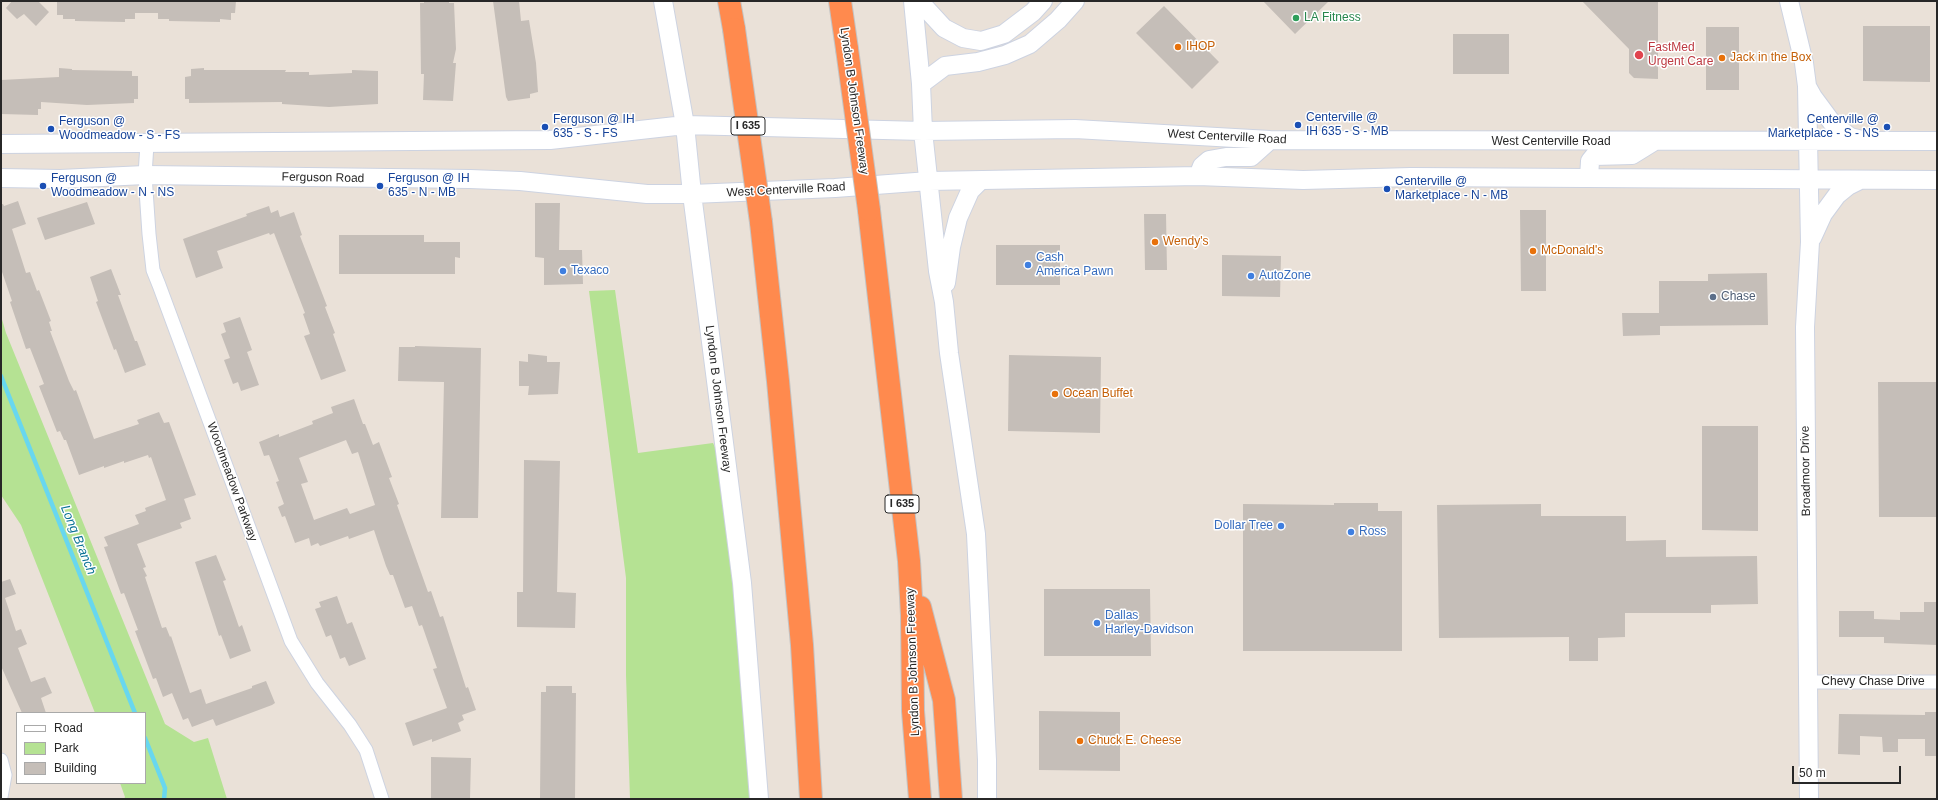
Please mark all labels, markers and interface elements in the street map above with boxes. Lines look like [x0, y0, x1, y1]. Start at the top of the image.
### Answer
place label: LA Fitness [1304, 11, 1361, 25]
marker: LA Fitness [1291, 13, 1301, 23]
street label: Lyndon B Johnson Freeway [837, 27, 871, 175]
place label: IHOP [1186, 40, 1215, 54]
place label: FastMed Urgent Care [1648, 41, 1713, 69]
marker: IHOP [1173, 42, 1183, 52]
marker: FastMed Urgent Care [1633, 49, 1645, 61]
place label: Jack in the Box [1730, 51, 1811, 65]
marker: Jack in the Box [1717, 53, 1727, 63]
place label: Centerville @ IH 635 - S - MB [1306, 111, 1389, 139]
place label: Ferguson @ IH 635 - S - FS [553, 113, 635, 141]
place label: Centerville @ Marketplace - S - NS [1768, 113, 1879, 141]
place label: Ferguson @ Woodmeadow - S - FS [59, 115, 180, 143]
road number: I 635 [731, 117, 765, 135]
marker: Centerville @ IH 635 - S - MB [1293, 120, 1303, 130]
marker: Ferguson @ IH 635 - S - FS [540, 122, 550, 132]
marker: Centerville @ Marketplace - S - NS [1882, 122, 1892, 132]
marker: Ferguson @ Woodmeadow - S - FS [46, 124, 56, 134]
street label: West Centerville Road [1167, 127, 1287, 147]
street label: West Centerville Road [1491, 135, 1611, 149]
street label: Ferguson Road [282, 170, 364, 186]
place label: Ferguson @ Woodmeadow - N - NS [51, 172, 174, 200]
place label: Ferguson @ IH 635 - N - MB [388, 172, 470, 200]
place label: Centerville @ Marketplace - N - MB [1395, 175, 1508, 203]
street label: West Centerville Road [726, 180, 846, 200]
marker: Ferguson @ Woodmeadow - N - NS [38, 181, 48, 191]
marker: Ferguson @ IH 635 - N - MB [375, 181, 385, 191]
marker: Centerville @ Marketplace - N - MB [1382, 184, 1392, 194]
place label: Wendy's [1163, 235, 1208, 249]
marker: Wendy's [1150, 237, 1160, 247]
place label: McDonald's [1541, 244, 1603, 258]
marker: McDonald's [1528, 246, 1538, 256]
place label: Cash America Pawn [1036, 251, 1113, 279]
marker: Cash America Pawn [1023, 260, 1033, 270]
place label: Texaco [571, 264, 609, 278]
marker: Texaco [558, 266, 568, 276]
place label: AutoZone [1259, 269, 1311, 283]
marker: AutoZone [1246, 271, 1256, 281]
place label: Chase [1721, 290, 1756, 304]
marker: Chase [1708, 292, 1718, 302]
street label: Lyndon B Johnson Freeway [702, 325, 734, 473]
place label: Ocean Buffet [1063, 387, 1133, 401]
marker: Ocean Buffet [1050, 389, 1060, 399]
street label: Woodmeadow Parkway [204, 420, 260, 544]
street label: Broadmoor Drive [1798, 426, 1814, 516]
road number: I 635 [885, 495, 919, 513]
water label: Long Branch [57, 503, 99, 577]
place label: Dollar Tree [1214, 519, 1273, 533]
marker: Dollar Tree [1276, 521, 1286, 531]
place label: Ross [1359, 525, 1386, 539]
marker: Ross [1346, 527, 1356, 537]
street label: Lyndon B Johnson Freeway [903, 588, 923, 736]
place label: Dallas Harley-Davidson [1105, 609, 1194, 637]
marker: Dallas Harley-Davidson [1092, 618, 1102, 628]
street label: Chevy Chase Drive [1821, 675, 1925, 689]
legend [16, 712, 146, 784]
text: Road [54, 721, 83, 735]
place label: Chuck E. Cheese [1088, 734, 1181, 748]
marker: Chuck E. Cheese [1075, 736, 1085, 746]
text: Park [54, 741, 79, 755]
scale bar [1794, 758, 1903, 784]
text: Building [54, 761, 97, 775]
text: 50 m [1799, 766, 1826, 780]

